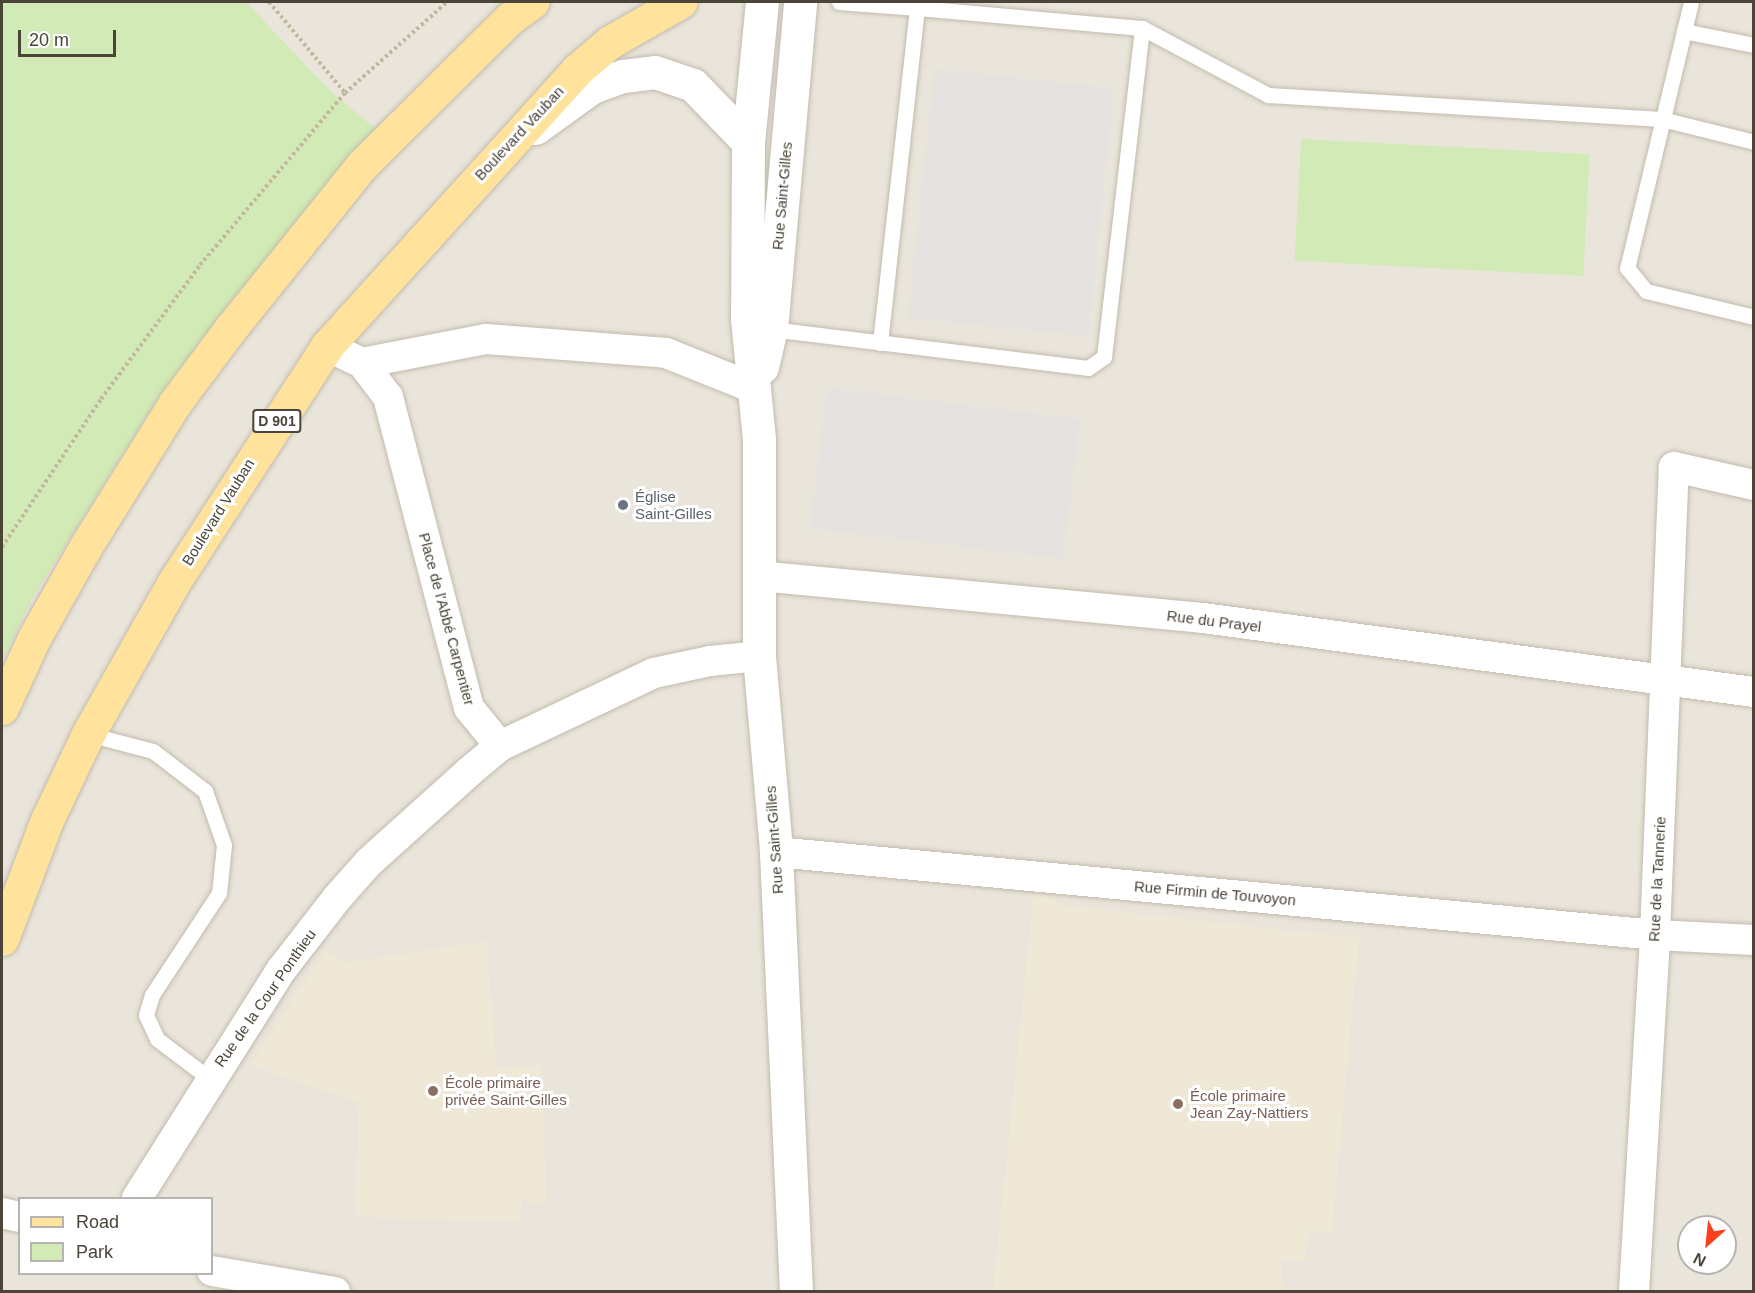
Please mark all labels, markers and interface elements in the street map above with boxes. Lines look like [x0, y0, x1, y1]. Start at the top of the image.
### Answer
scale bar [21, 18, 118, 56]
text: 20 m [29, 30, 69, 50]
street label: Boulevard Vauban [471, 82, 567, 184]
street label: Rue Saint-Gilles [768, 141, 796, 251]
road number: D 901 [252, 410, 302, 432]
street label: Boulevard Vauban [178, 455, 258, 569]
place label: Église Saint-Gilles [635, 487, 712, 522]
marker: Église Saint-Gilles [616, 498, 630, 512]
street label: Place de l'Abbé Carpentier [415, 531, 479, 707]
street label: Rue du Prayel [1166, 606, 1262, 636]
street label: Rue Saint-Gilles [761, 785, 787, 895]
street label: Rue de la Tannerie [1645, 816, 1669, 942]
street label: Rue Firmin de Touvoyon [1133, 877, 1297, 909]
street label: Rue de la Cour Ponthieu [211, 926, 319, 1070]
place label: École primaire privée Saint-Gilles [445, 1073, 567, 1108]
marker: École primaire privée Saint-Gilles [426, 1084, 440, 1098]
place label: École primaire Jean Zay-Nattiers [1190, 1086, 1308, 1121]
marker: École primaire Jean Zay-Nattiers [1171, 1097, 1185, 1111]
legend [18, 1197, 213, 1275]
text: Road [76, 1212, 119, 1232]
north arrow [1677, 1215, 1737, 1275]
text: Park [76, 1242, 113, 1262]
text: N [1690, 1250, 1709, 1270]

